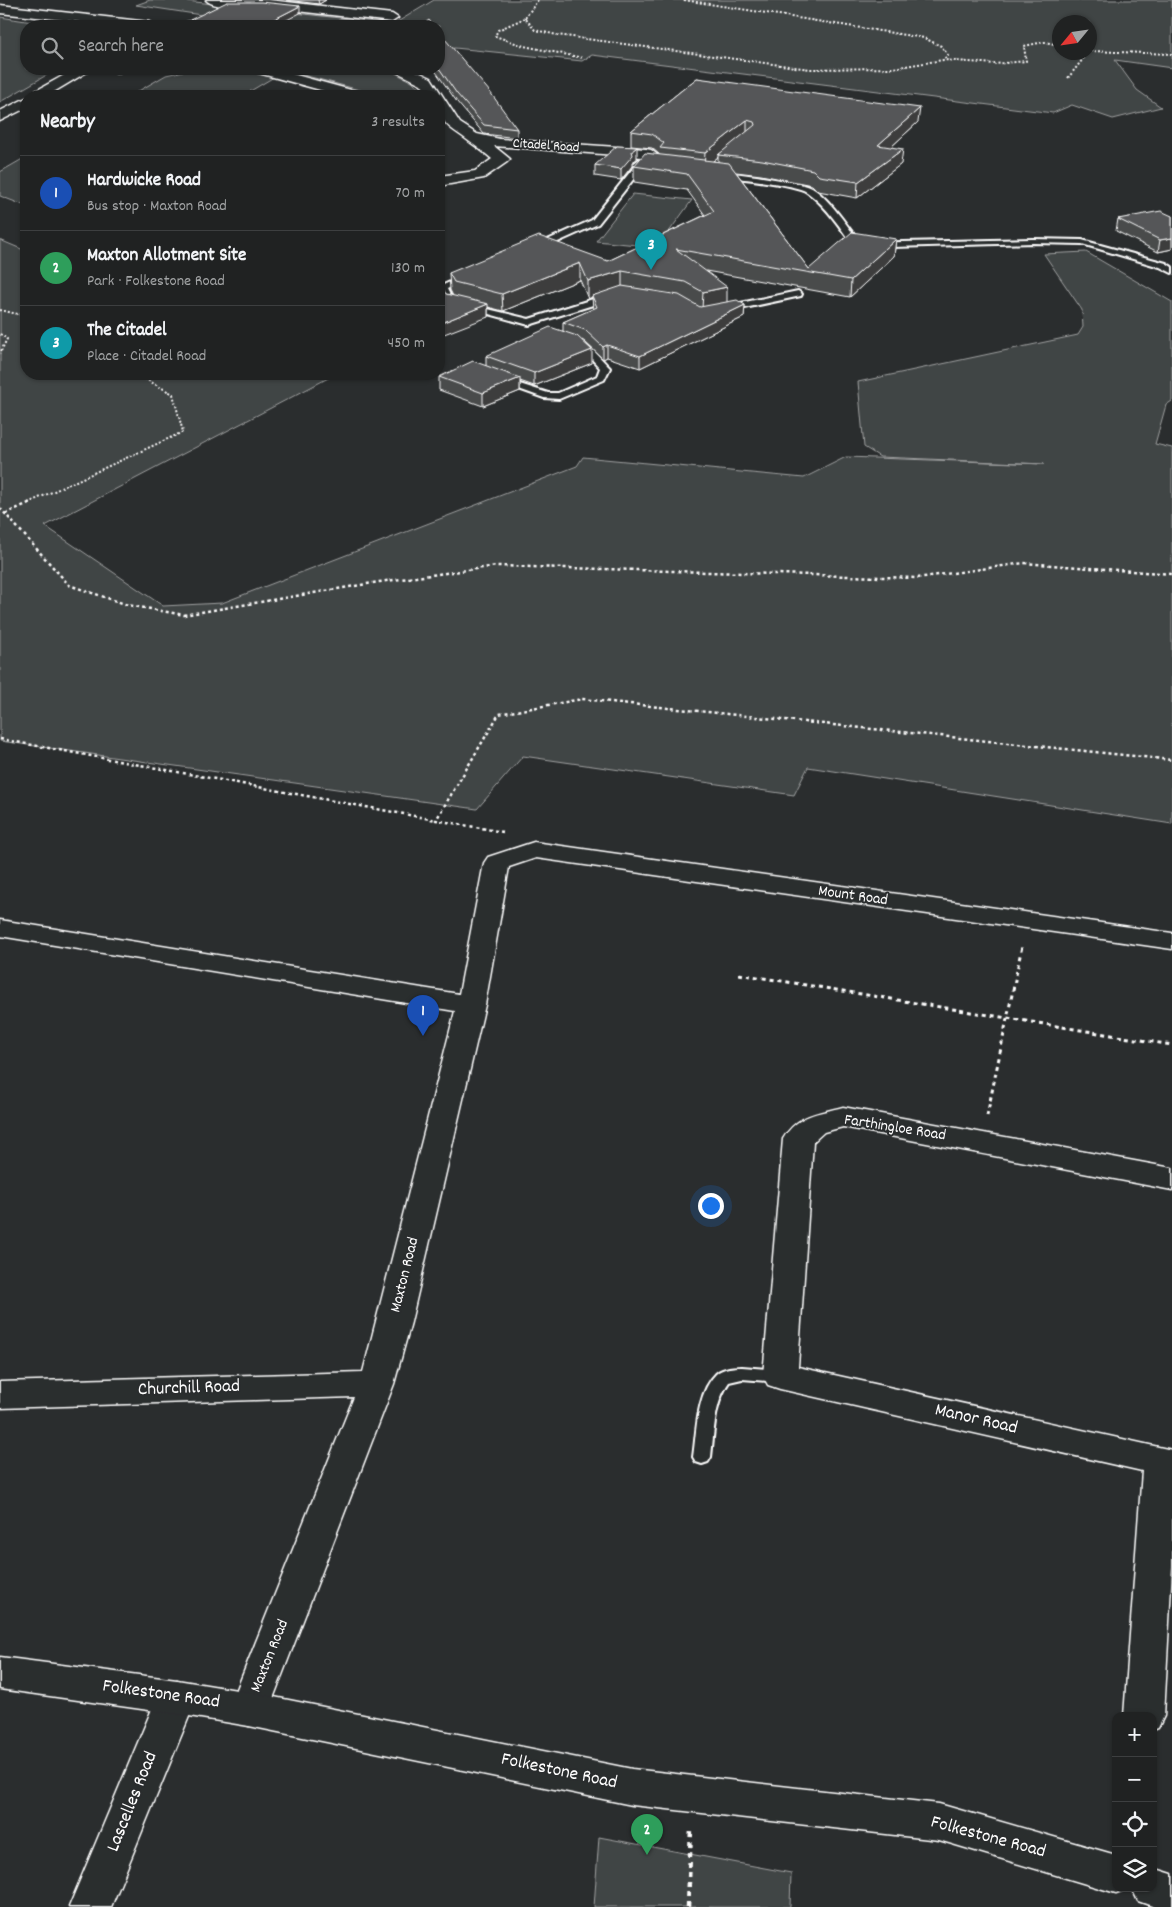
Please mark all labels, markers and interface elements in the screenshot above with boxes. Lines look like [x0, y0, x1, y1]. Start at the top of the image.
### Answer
north arrow [1052, 15, 1097, 60]
search box [20, 20, 445, 75]
icon: search [38, 34, 66, 62]
text: Search here [78, 34, 164, 61]
text: Nearby [40, 108, 95, 138]
text: 3 results [371, 111, 425, 134]
street label: Citadel Road [512, 134, 580, 158]
text: Hardwicke Road [87, 168, 201, 195]
text: 1 [54, 182, 58, 205]
text: 70 m [395, 182, 425, 205]
text: Bus stop · Maxton Road [87, 195, 227, 218]
pin: 3 [635, 229, 667, 270]
text: Maxton Allotment Site [87, 243, 246, 270]
text: 2 [53, 257, 60, 280]
text: 130 m [391, 257, 425, 280]
text: Park · Folkestone Road [87, 270, 225, 293]
text: The Citadel [87, 318, 167, 345]
text: 3 [52, 332, 60, 355]
text: 450 m [388, 332, 425, 355]
text: Place · Citadel Road [87, 345, 206, 368]
street label: Mount Road [817, 880, 889, 912]
pin: 1 [407, 995, 439, 1036]
street label: Farthingloe Road [842, 1109, 948, 1147]
your location [698, 1193, 724, 1219]
street label: Maxton Road [385, 1235, 425, 1315]
street label: Churchill Road [138, 1374, 240, 1404]
street label: Manor Road [932, 1397, 1020, 1443]
street label: Maxton Road [245, 1616, 295, 1696]
street label: Folkestone Road [101, 1673, 221, 1717]
map controls [1112, 1712, 1157, 1892]
button: + [1112, 1712, 1157, 1757]
street label: Folkestone Road [498, 1747, 620, 1797]
street label: Lascelles Road [101, 1748, 165, 1856]
button: − [1112, 1757, 1157, 1802]
button: locate [1112, 1802, 1157, 1847]
street label: Folkestone Road [927, 1810, 1049, 1866]
pin: 2 [631, 1814, 663, 1855]
button: layers [1112, 1847, 1157, 1892]

